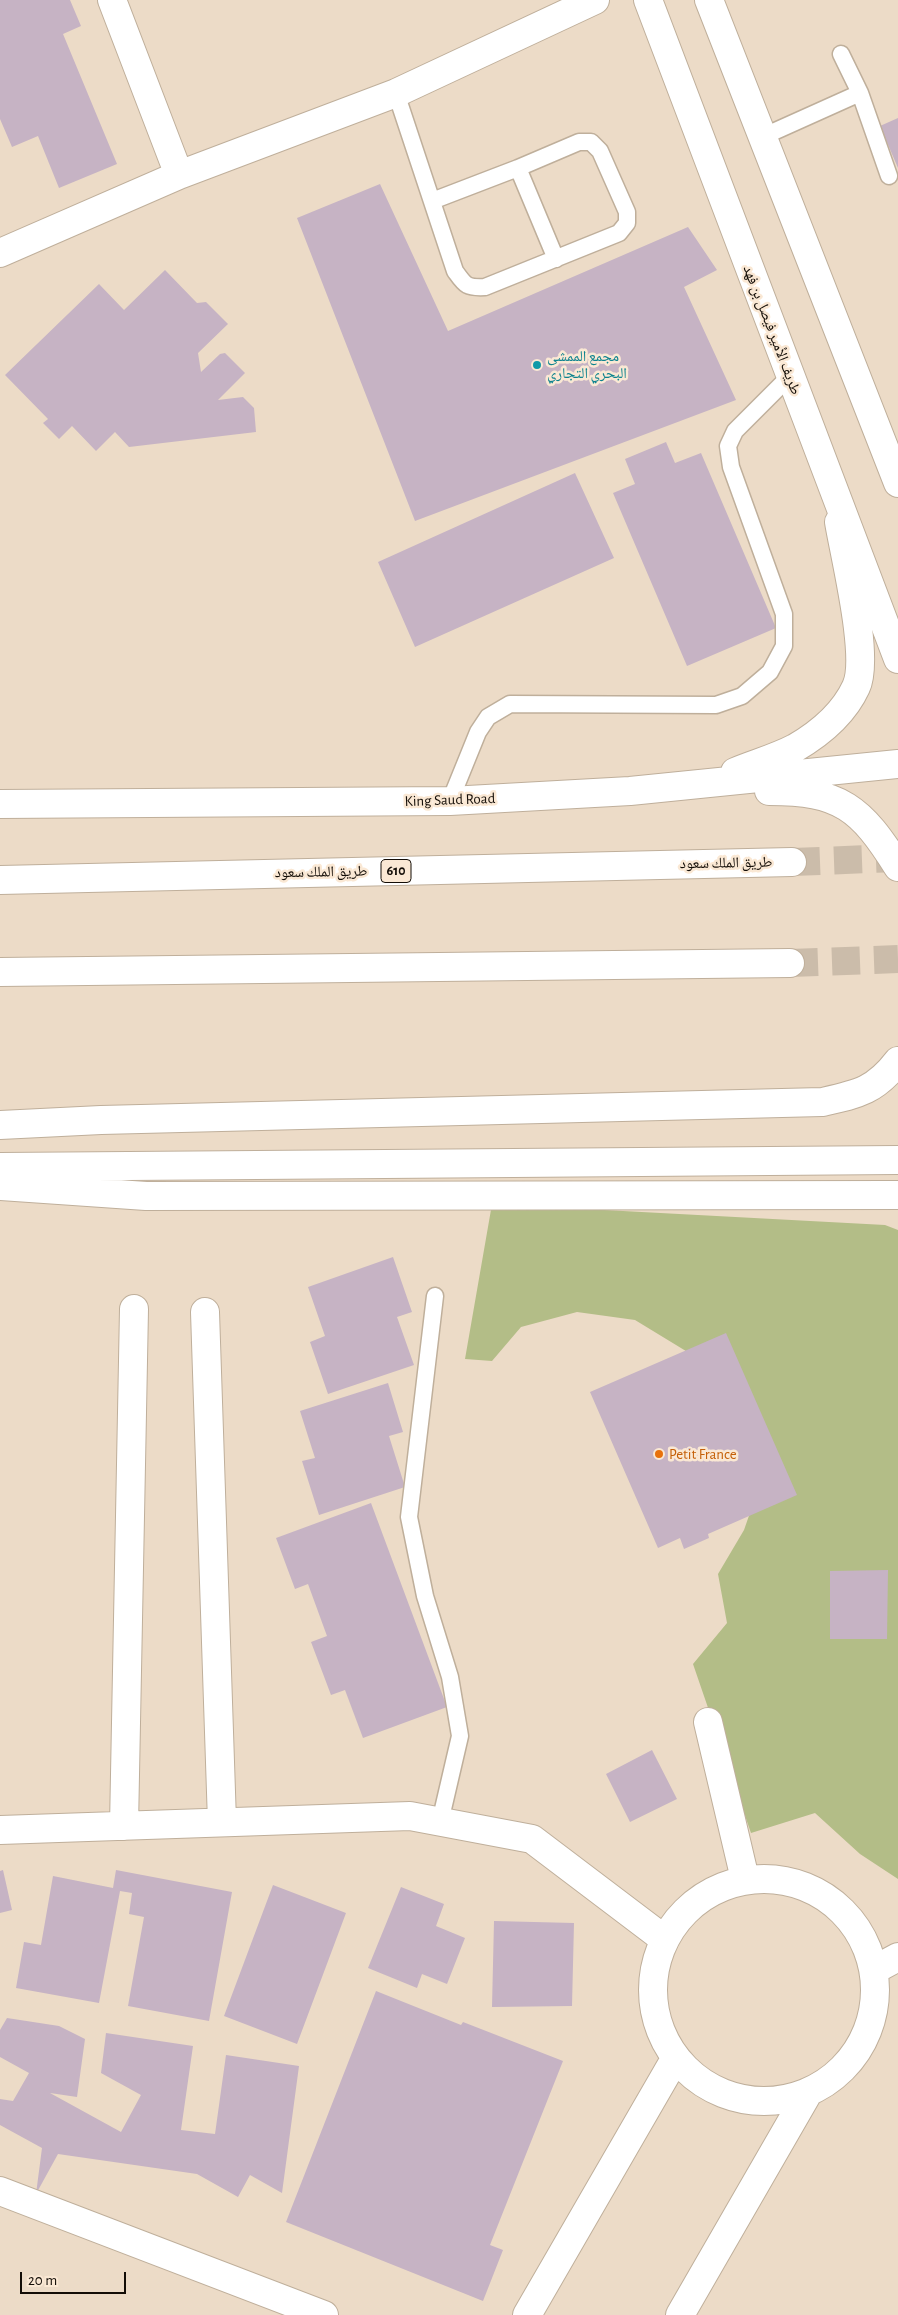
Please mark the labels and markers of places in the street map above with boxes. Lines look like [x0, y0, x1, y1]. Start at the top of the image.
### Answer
place label: مجمع الممشى البحري التجاري [547, 347, 627, 382]
marker: مجمع الممشى البحري التجاري [531, 359, 543, 371]
place label: Petit France [669, 1445, 737, 1463]
marker: Petit France [653, 1448, 665, 1460]

